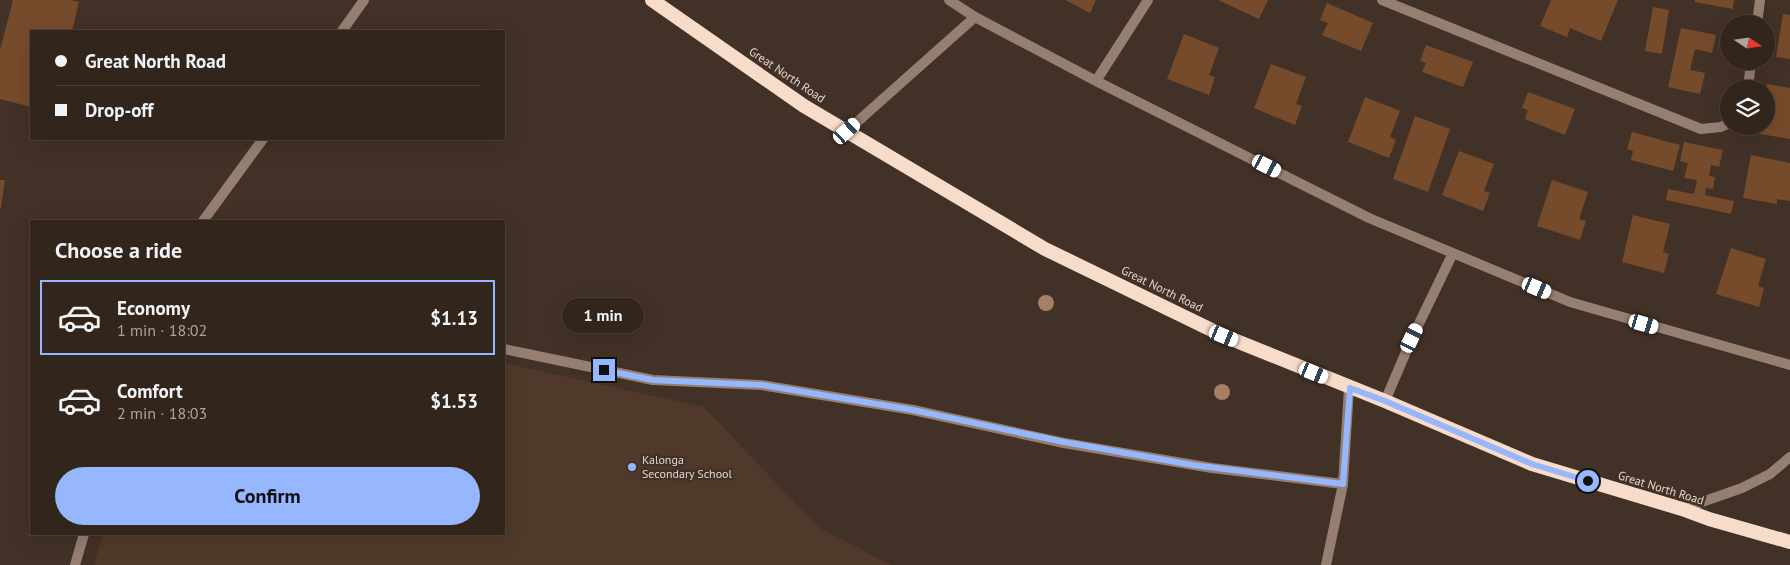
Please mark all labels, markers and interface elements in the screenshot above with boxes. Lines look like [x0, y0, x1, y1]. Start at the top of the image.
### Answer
north arrow [1720, 15, 1775, 70]
map controls [1720, 15, 1775, 135]
street label: Great North Road [746, 44, 828, 106]
text: Great North Road [85, 49, 226, 73]
button: layers [1720, 80, 1775, 135]
text: Drop-off [85, 98, 153, 122]
car [830, 115, 863, 147]
car [1250, 153, 1283, 179]
text: Choose a ride [55, 236, 182, 264]
street label: Great North Road [1119, 262, 1205, 315]
car [1520, 275, 1553, 301]
icon: car [57, 295, 102, 340]
text: Economy [117, 296, 190, 320]
callout: 1 min [563, 298, 645, 332]
text: 1 min [583, 305, 623, 325]
text: $1.13 [430, 306, 478, 330]
car [1627, 313, 1660, 335]
text: 1 min · 18:02 [117, 320, 207, 340]
car [1398, 321, 1425, 355]
car [1207, 323, 1240, 349]
route end [593, 359, 615, 381]
car [1297, 360, 1330, 386]
icon: car [57, 378, 102, 423]
text: Comfort [117, 379, 183, 403]
text: $1.53 [430, 389, 478, 413]
text: 2 min · 18:03 [117, 403, 207, 423]
place label: Kalonga Secondary School [642, 452, 733, 481]
marker: Kalonga Secondary School [626, 461, 638, 473]
button: Confirm [55, 467, 480, 525]
street label: Great North Road [1616, 467, 1706, 508]
route start [1577, 470, 1599, 492]

